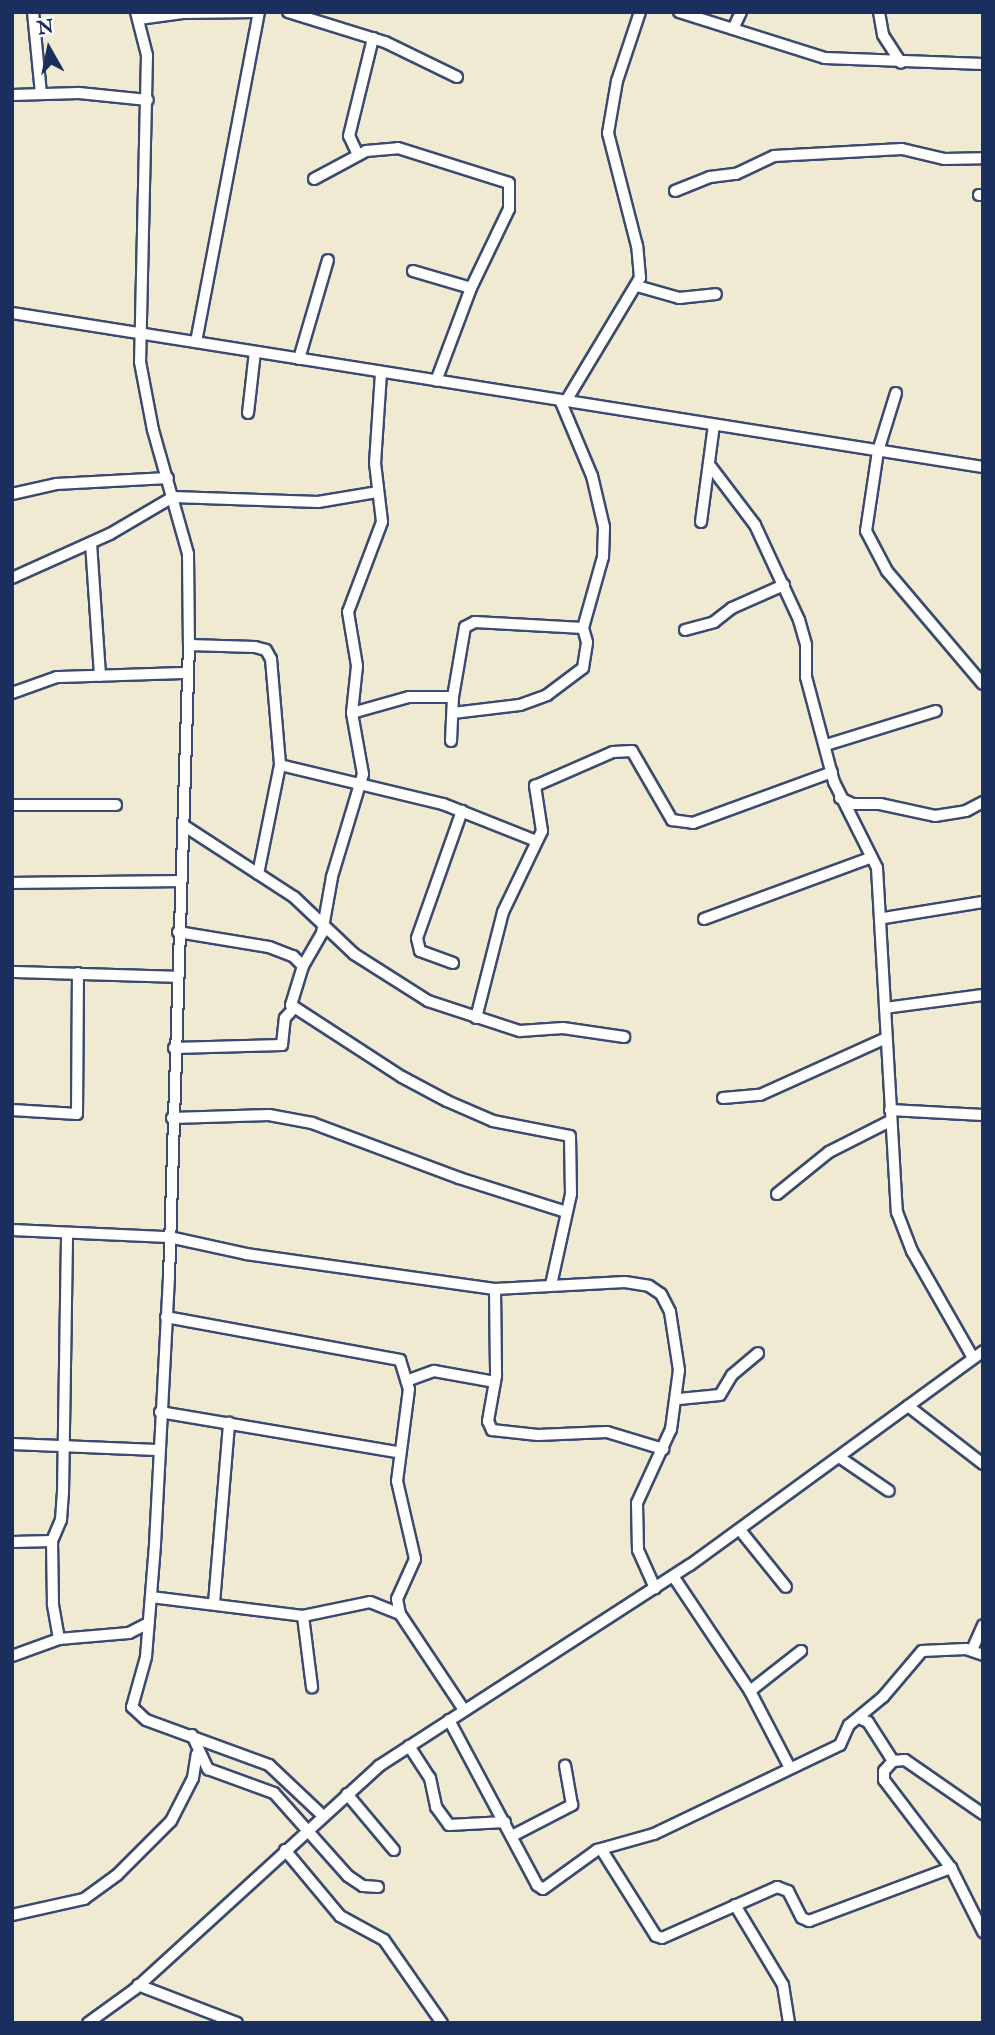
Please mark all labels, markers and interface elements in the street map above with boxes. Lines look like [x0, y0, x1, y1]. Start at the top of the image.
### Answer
north arrow [14, 14, 84, 84]
text: N [36, 15, 56, 41]

